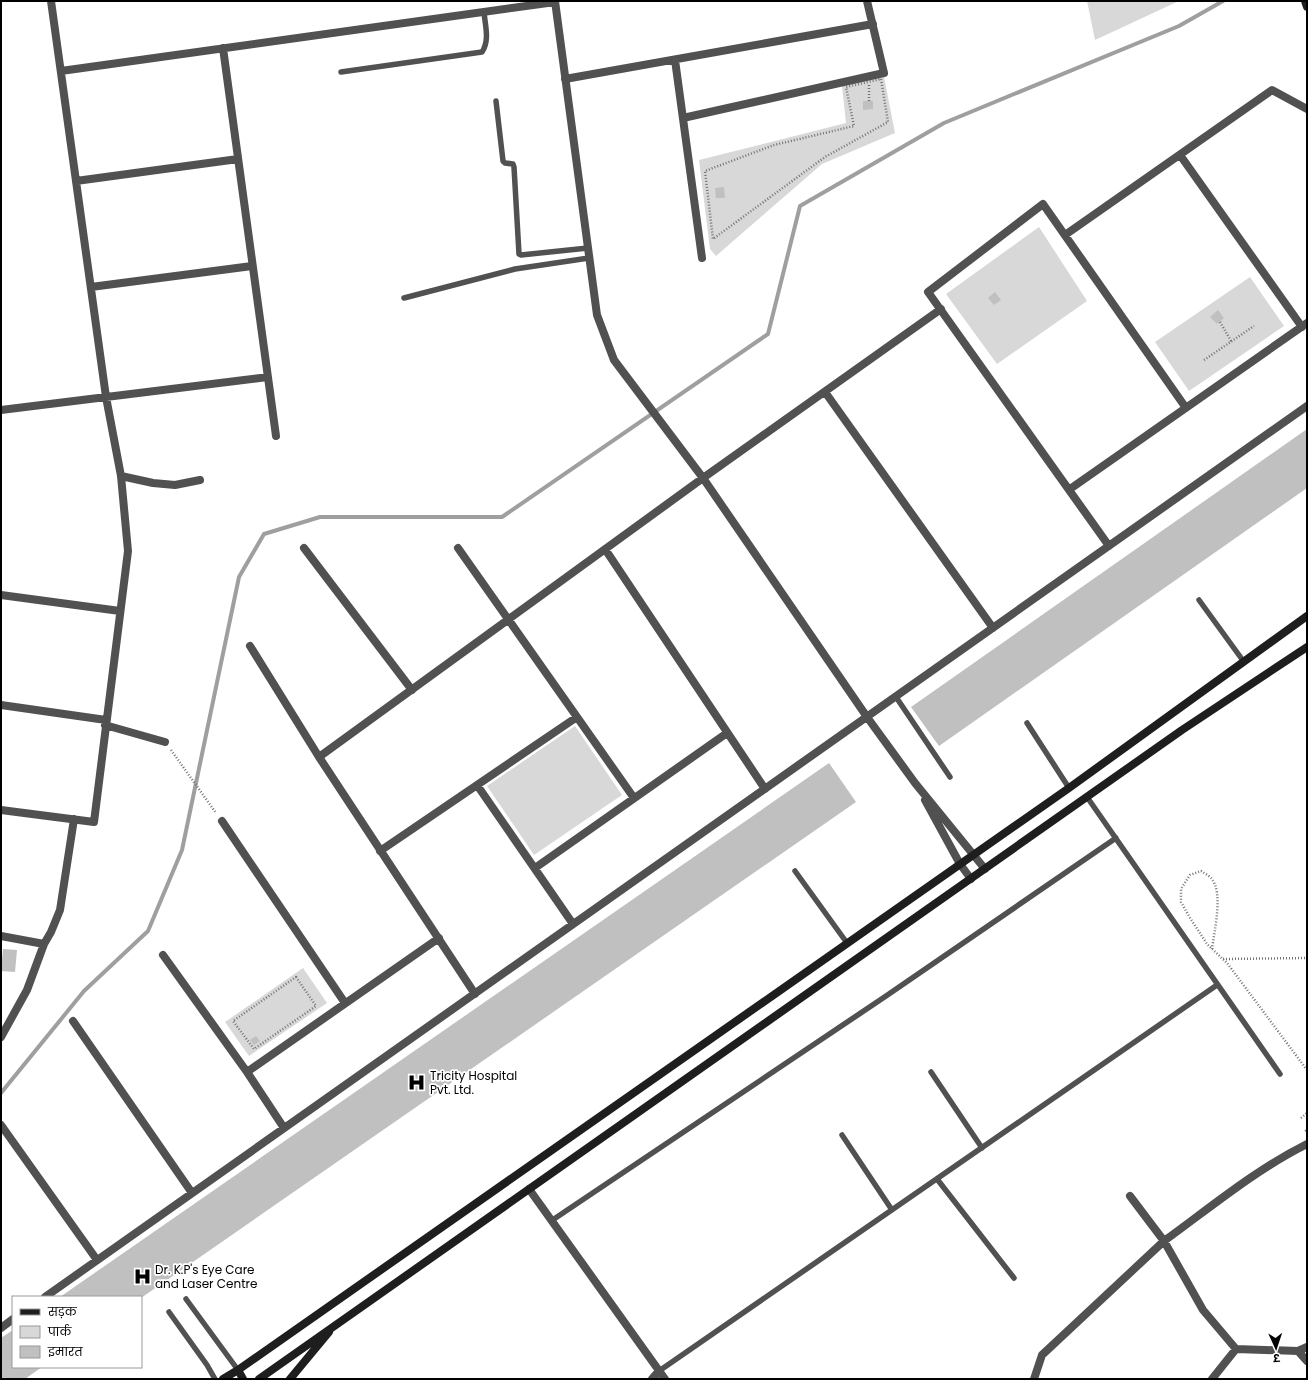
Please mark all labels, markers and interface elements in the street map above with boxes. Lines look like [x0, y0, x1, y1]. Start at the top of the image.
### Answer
place label: Tricity Hospital Pvt. Ltd. [430, 1067, 517, 1098]
hospital icon: Tricity Hospital Pvt. Ltd. [407, 1073, 427, 1093]
place label: Dr. K.P's Eye Care and Laser Centre [155, 1261, 257, 1292]
hospital icon: Dr. K.P's Eye Care and Laser Centre [132, 1267, 152, 1287]
legend [12, 1296, 142, 1368]
text: सड़क [47, 1303, 78, 1320]
text: पार्क [47, 1323, 72, 1340]
north arrow [1256, 1328, 1296, 1368]
text: इमारत [47, 1343, 83, 1360]
text: उ [1272, 1350, 1281, 1366]

